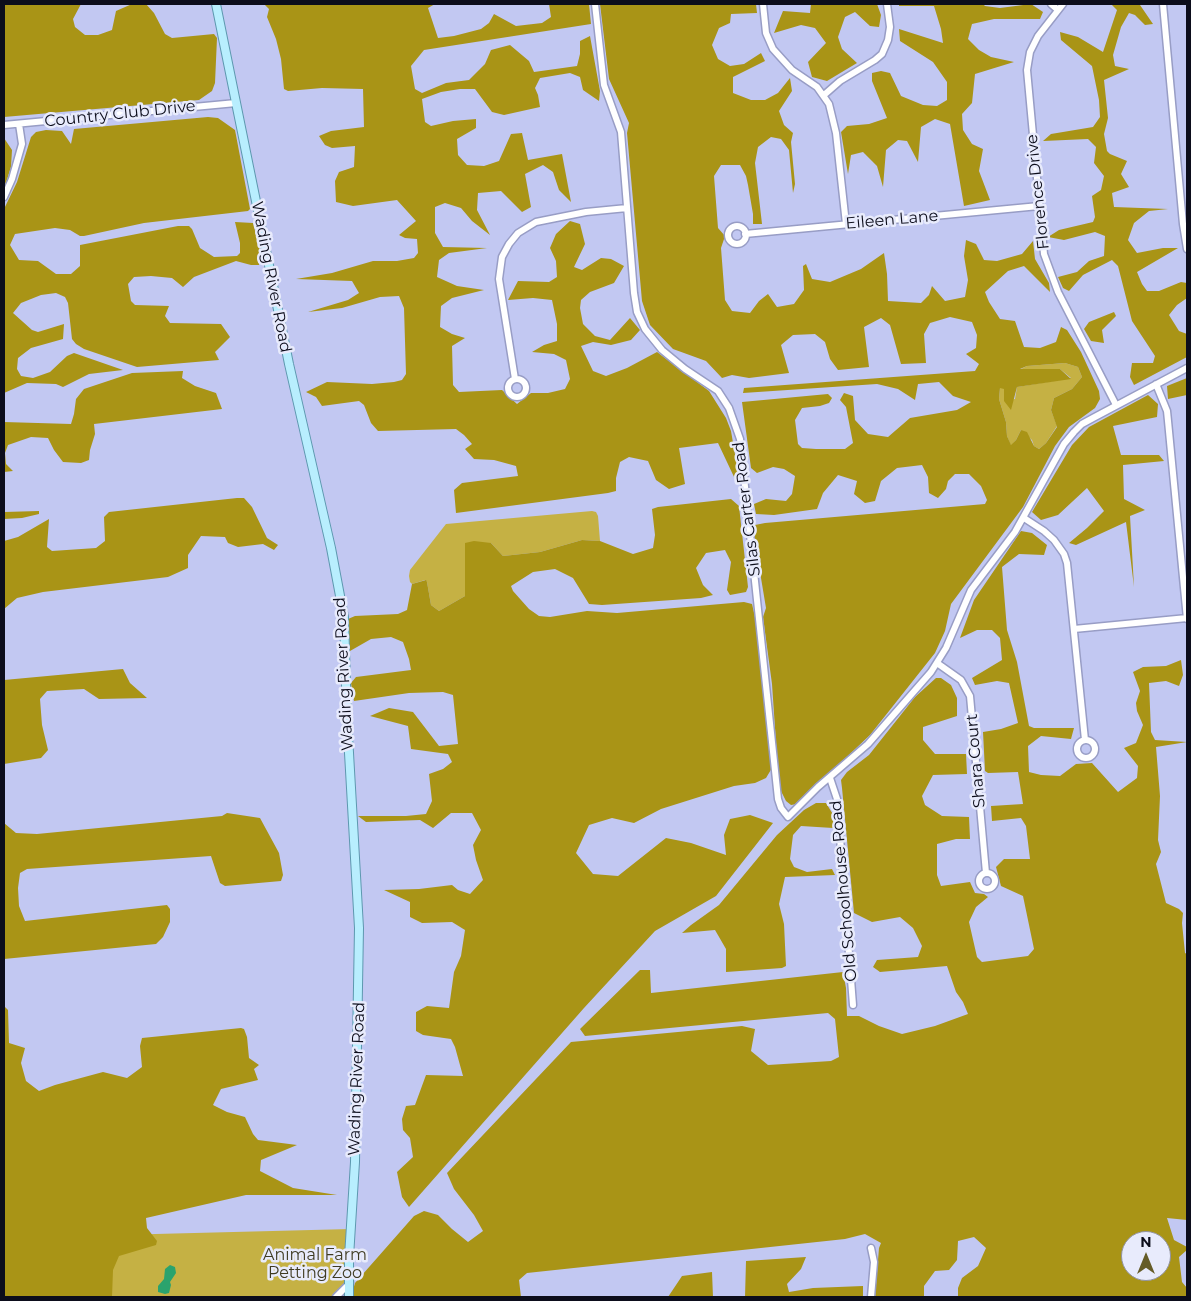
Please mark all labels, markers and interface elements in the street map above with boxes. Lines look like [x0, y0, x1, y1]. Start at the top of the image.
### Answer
street label: Country Club Drive [44, 97, 196, 131]
street label: Florence Drive [1022, 133, 1054, 251]
street label: Wading River Road [247, 200, 295, 354]
street label: Eileen Lane [845, 206, 939, 234]
street label: Silas Carter Road [729, 441, 765, 577]
street label: Wading River Road [330, 597, 358, 751]
street label: Shara Court [962, 713, 990, 809]
street label: Old Schoolhouse Road [827, 800, 861, 982]
street label: Wading River Road [345, 1002, 369, 1156]
north arrow [1121, 1231, 1171, 1281]
text: N [1140, 1233, 1152, 1251]
park label: Animal Farm Petting Zoo [263, 1245, 367, 1283]

